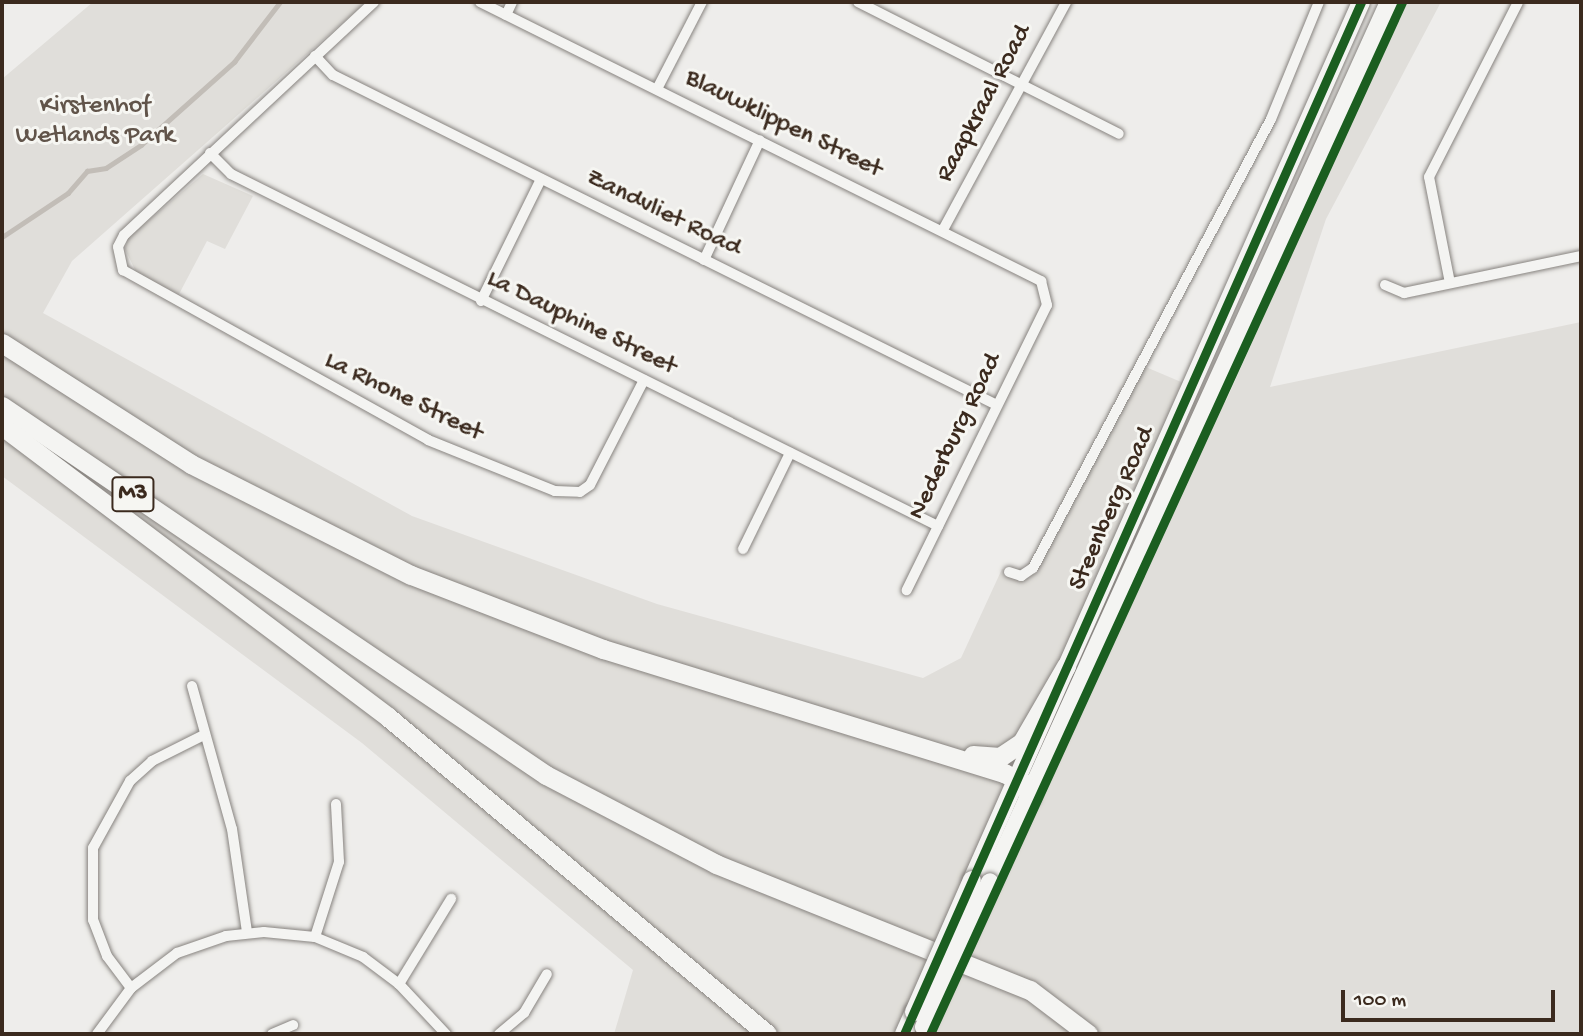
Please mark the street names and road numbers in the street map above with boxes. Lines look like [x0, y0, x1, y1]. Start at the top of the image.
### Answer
street label: Raapkraal Road [930, 20, 1040, 188]
street label: Blauwklippen Street [679, 64, 887, 186]
street label: Zandvliet Road [580, 163, 746, 265]
street label: La Dauphine Street [481, 265, 681, 383]
street label: La Rhone Street [319, 346, 487, 450]
street label: Nederburg Road [902, 349, 1010, 525]
street label: Steenberg Road [1063, 422, 1163, 596]
road number: M3 [110, 474, 156, 514]

